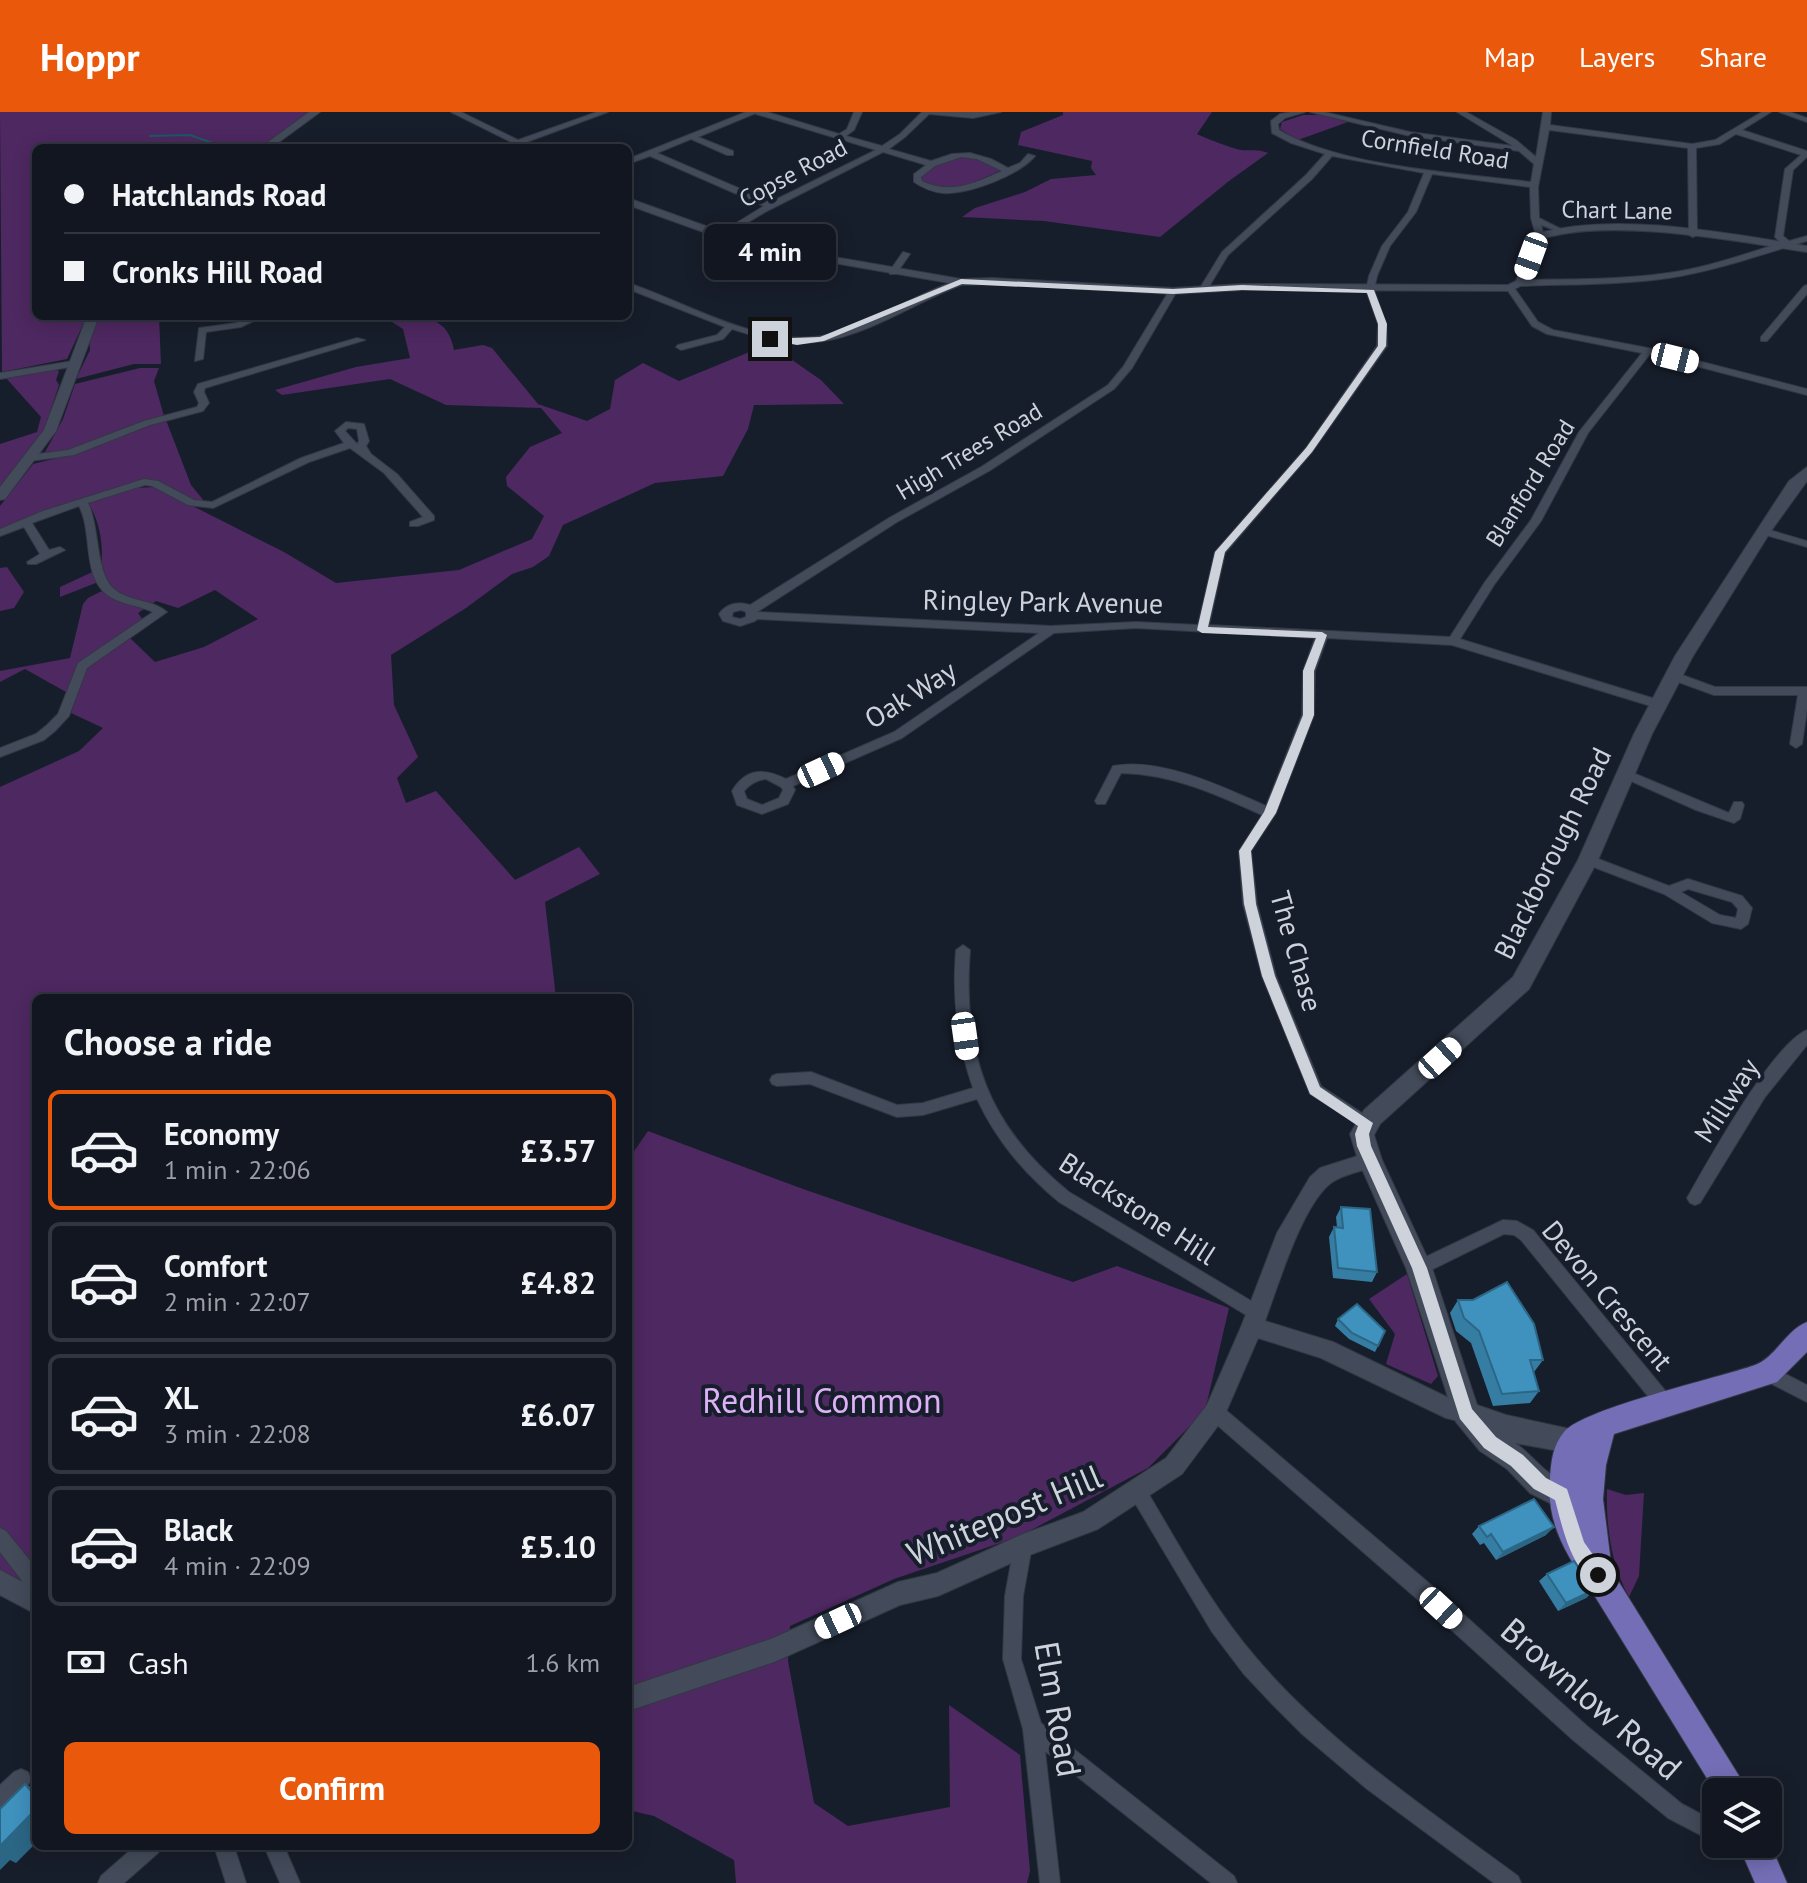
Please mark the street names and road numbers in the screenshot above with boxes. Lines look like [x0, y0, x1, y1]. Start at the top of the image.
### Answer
street label: Cornfield Road [1359, 122, 1511, 176]
street label: Copse Road [734, 132, 852, 214]
street label: Chart Lane [1561, 194, 1673, 226]
street label: High Trees Road [890, 395, 1048, 507]
street label: Blanford Road [1479, 413, 1581, 553]
street label: Ringley Park Avenue [922, 580, 1164, 622]
street label: Oak Way [857, 651, 963, 737]
street label: Blackborough Road [1485, 741, 1619, 965]
street label: The Chase [1262, 886, 1332, 1016]
street label: Millway [1685, 1051, 1767, 1149]
street label: Blackstone Hill [1052, 1143, 1224, 1273]
street label: Devon Crescent [1534, 1212, 1682, 1378]
street label: Whitepost Hill [900, 1453, 1108, 1575]
street label: Brownlow Road [1492, 1607, 1692, 1789]
street label: Elm Road [1025, 1638, 1093, 1780]

